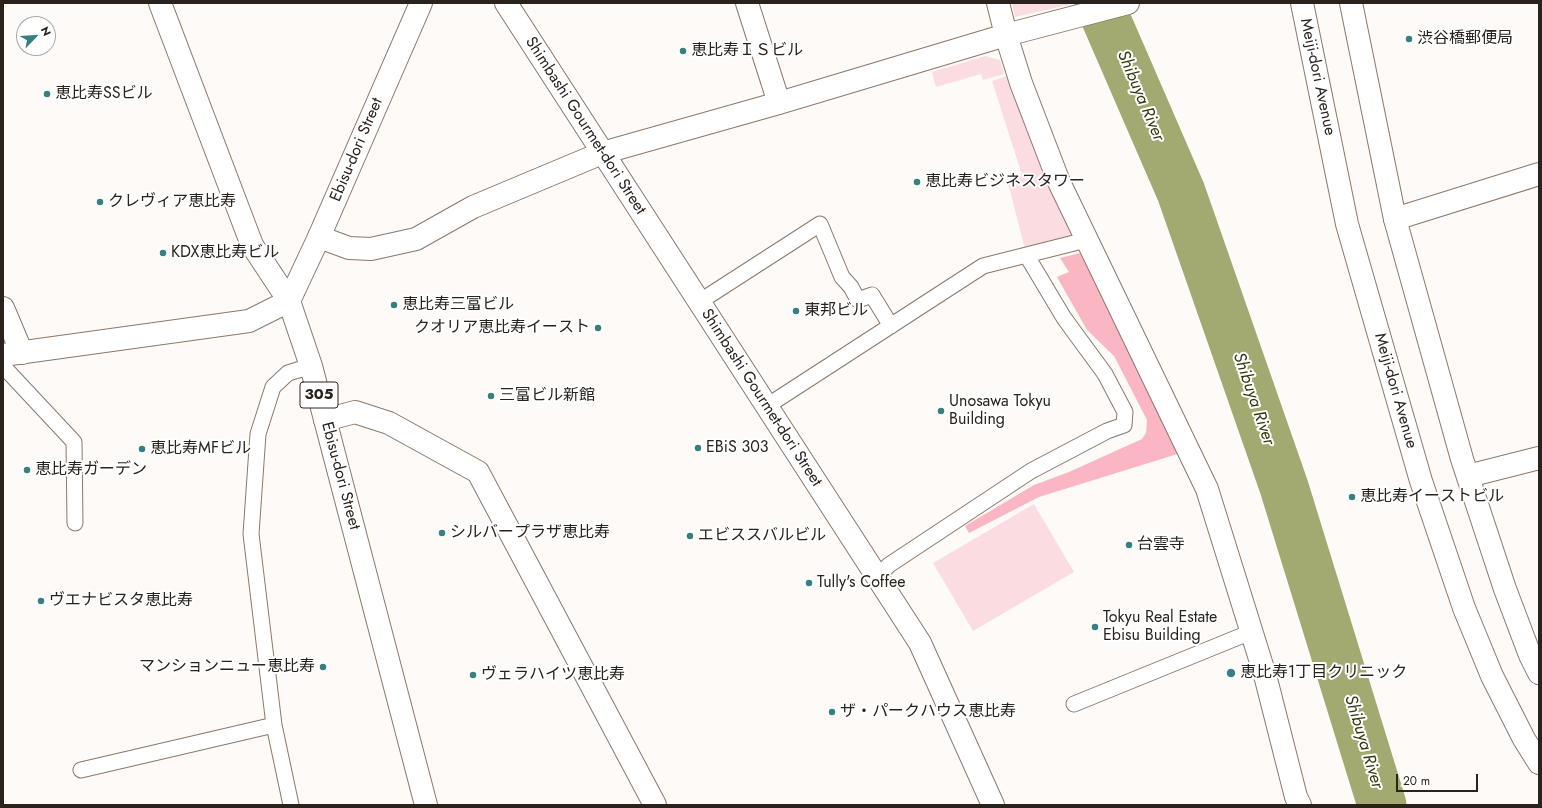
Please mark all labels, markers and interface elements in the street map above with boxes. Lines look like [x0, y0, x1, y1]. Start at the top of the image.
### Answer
north arrow [16, 16, 56, 56]
street label: Meiji-dori Avenue [1295, 17, 1339, 137]
text: N [37, 24, 55, 39]
place label: 渋谷橋郵便局 [1417, 29, 1513, 49]
street label: Shimbashi Gourmet-dori Street [520, 34, 650, 218]
marker: 渋谷橋郵便局 [1404, 34, 1414, 44]
place label: 恵比寿ＩＳビル [691, 41, 803, 61]
marker: 恵比寿ＩＳビル [678, 46, 688, 56]
water label: Shibuya River [1112, 48, 1168, 144]
place label: 恵比寿SSビル [55, 84, 153, 104]
marker: 恵比寿SSビル [42, 89, 52, 99]
street label: Ebisu-dori Street [327, 95, 387, 205]
place label: 恵比寿ビジネスタワー [925, 172, 1085, 192]
marker: 恵比寿ビジネスタワー [912, 177, 922, 187]
place label: クレヴィア恵比寿 [108, 192, 236, 212]
marker: クレヴィア恵比寿 [95, 197, 105, 207]
place label: KDX恵比寿ビル [171, 243, 279, 263]
marker: KDX恵比寿ビル [158, 248, 168, 258]
place label: 恵比寿三富ビル [402, 295, 514, 315]
marker: 恵比寿三富ビル [389, 300, 399, 310]
place label: 東邦ビル [804, 301, 868, 321]
street label: Shimbashi Gourmet-dori Street [696, 306, 826, 490]
marker: 東邦ビル [791, 306, 801, 316]
place label: クオリア恵比寿イースト [414, 318, 590, 338]
marker: クオリア恵比寿イースト [593, 323, 603, 333]
street label: Meiji-dori Avenue [1369, 331, 1421, 451]
water label: Shibuya River [1228, 350, 1278, 448]
road number: 305 [300, 382, 338, 408]
place label: 三富ビル新館 [499, 386, 595, 406]
marker: 三富ビル新館 [486, 391, 496, 401]
place label: Unosawa Tokyu Building [949, 392, 1051, 430]
marker: Unosawa Tokyu Building [936, 406, 946, 416]
street label: Ebisu-dori Street [316, 420, 364, 532]
place label: EBiS 303 [706, 438, 769, 458]
place label: 恵比寿MFビル [150, 439, 251, 459]
marker: EBiS 303 [693, 443, 703, 453]
marker: 恵比寿MFビル [137, 444, 147, 454]
place label: 恵比寿ガーデン [35, 460, 147, 480]
marker: 恵比寿ガーデン [22, 465, 32, 475]
place label: 恵比寿イーストビル [1360, 487, 1504, 507]
marker: 恵比寿イーストビル [1347, 492, 1357, 502]
place label: シルバープラザ恵比寿 [450, 523, 610, 543]
place label: エビススバルビル [698, 526, 826, 546]
marker: シルバープラザ恵比寿 [437, 528, 447, 538]
marker: エビススバルビル [685, 531, 695, 541]
place label: 台雲寺 [1137, 535, 1185, 555]
marker: 台雲寺 [1124, 540, 1134, 550]
place label: Tully's Coffee [817, 573, 905, 593]
marker: Tully's Coffee [804, 578, 814, 588]
place label: ヴエナビスタ恵比寿 [49, 591, 193, 611]
marker: ヴエナビスタ恵比寿 [36, 596, 46, 606]
place label: Tokyu Real Estate Ebisu Building [1103, 608, 1217, 646]
marker: Tokyu Real Estate Ebisu Building [1090, 622, 1100, 632]
place label: マンションニュー恵比寿 [139, 657, 315, 677]
marker: マンションニュー恵比寿 [318, 662, 328, 672]
place label: 恵比寿1丁目クリニック [1240, 663, 1407, 683]
place label: ヴェラハイツ恵比寿 [481, 665, 625, 685]
marker: 恵比寿1丁目クリニック [1225, 667, 1237, 679]
marker: ヴェラハイツ恵比寿 [468, 670, 478, 680]
water label: Shibuya River [1339, 693, 1387, 791]
place label: ザ・パークハウス恵比寿 [840, 702, 1016, 722]
marker: ザ・パークハウス恵比寿 [827, 707, 837, 717]
scale bar [1398, 766, 1480, 792]
text: 20 m [1403, 772, 1430, 790]

